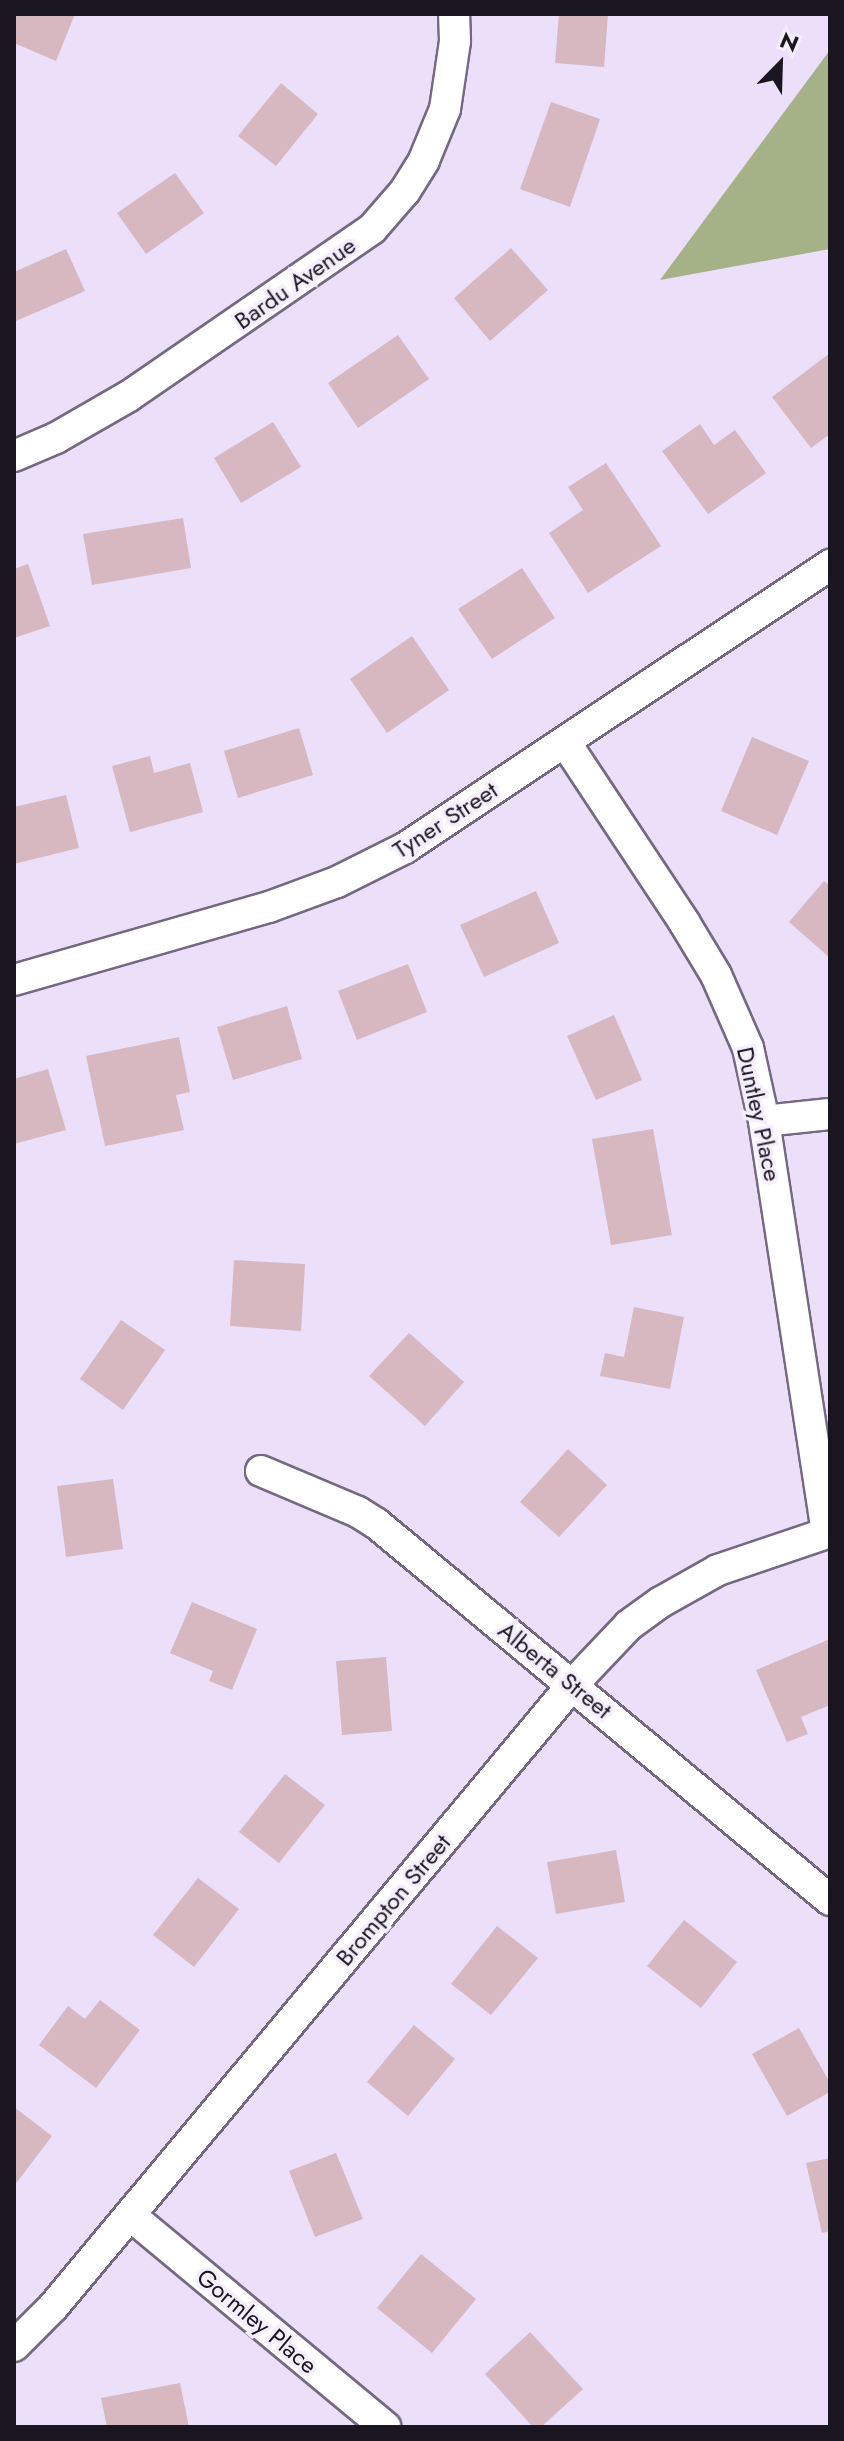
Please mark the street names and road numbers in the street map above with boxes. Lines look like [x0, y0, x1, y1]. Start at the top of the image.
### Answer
street label: Bardu Avenue [229, 231, 361, 335]
street label: Tyner Street [387, 776, 503, 864]
street label: Duntley Place [731, 1044, 787, 1184]
street label: Alberta Street [493, 1616, 617, 1724]
street label: Brompton Street [330, 1828, 456, 1972]
street label: Gormley Place [191, 2262, 323, 2380]

